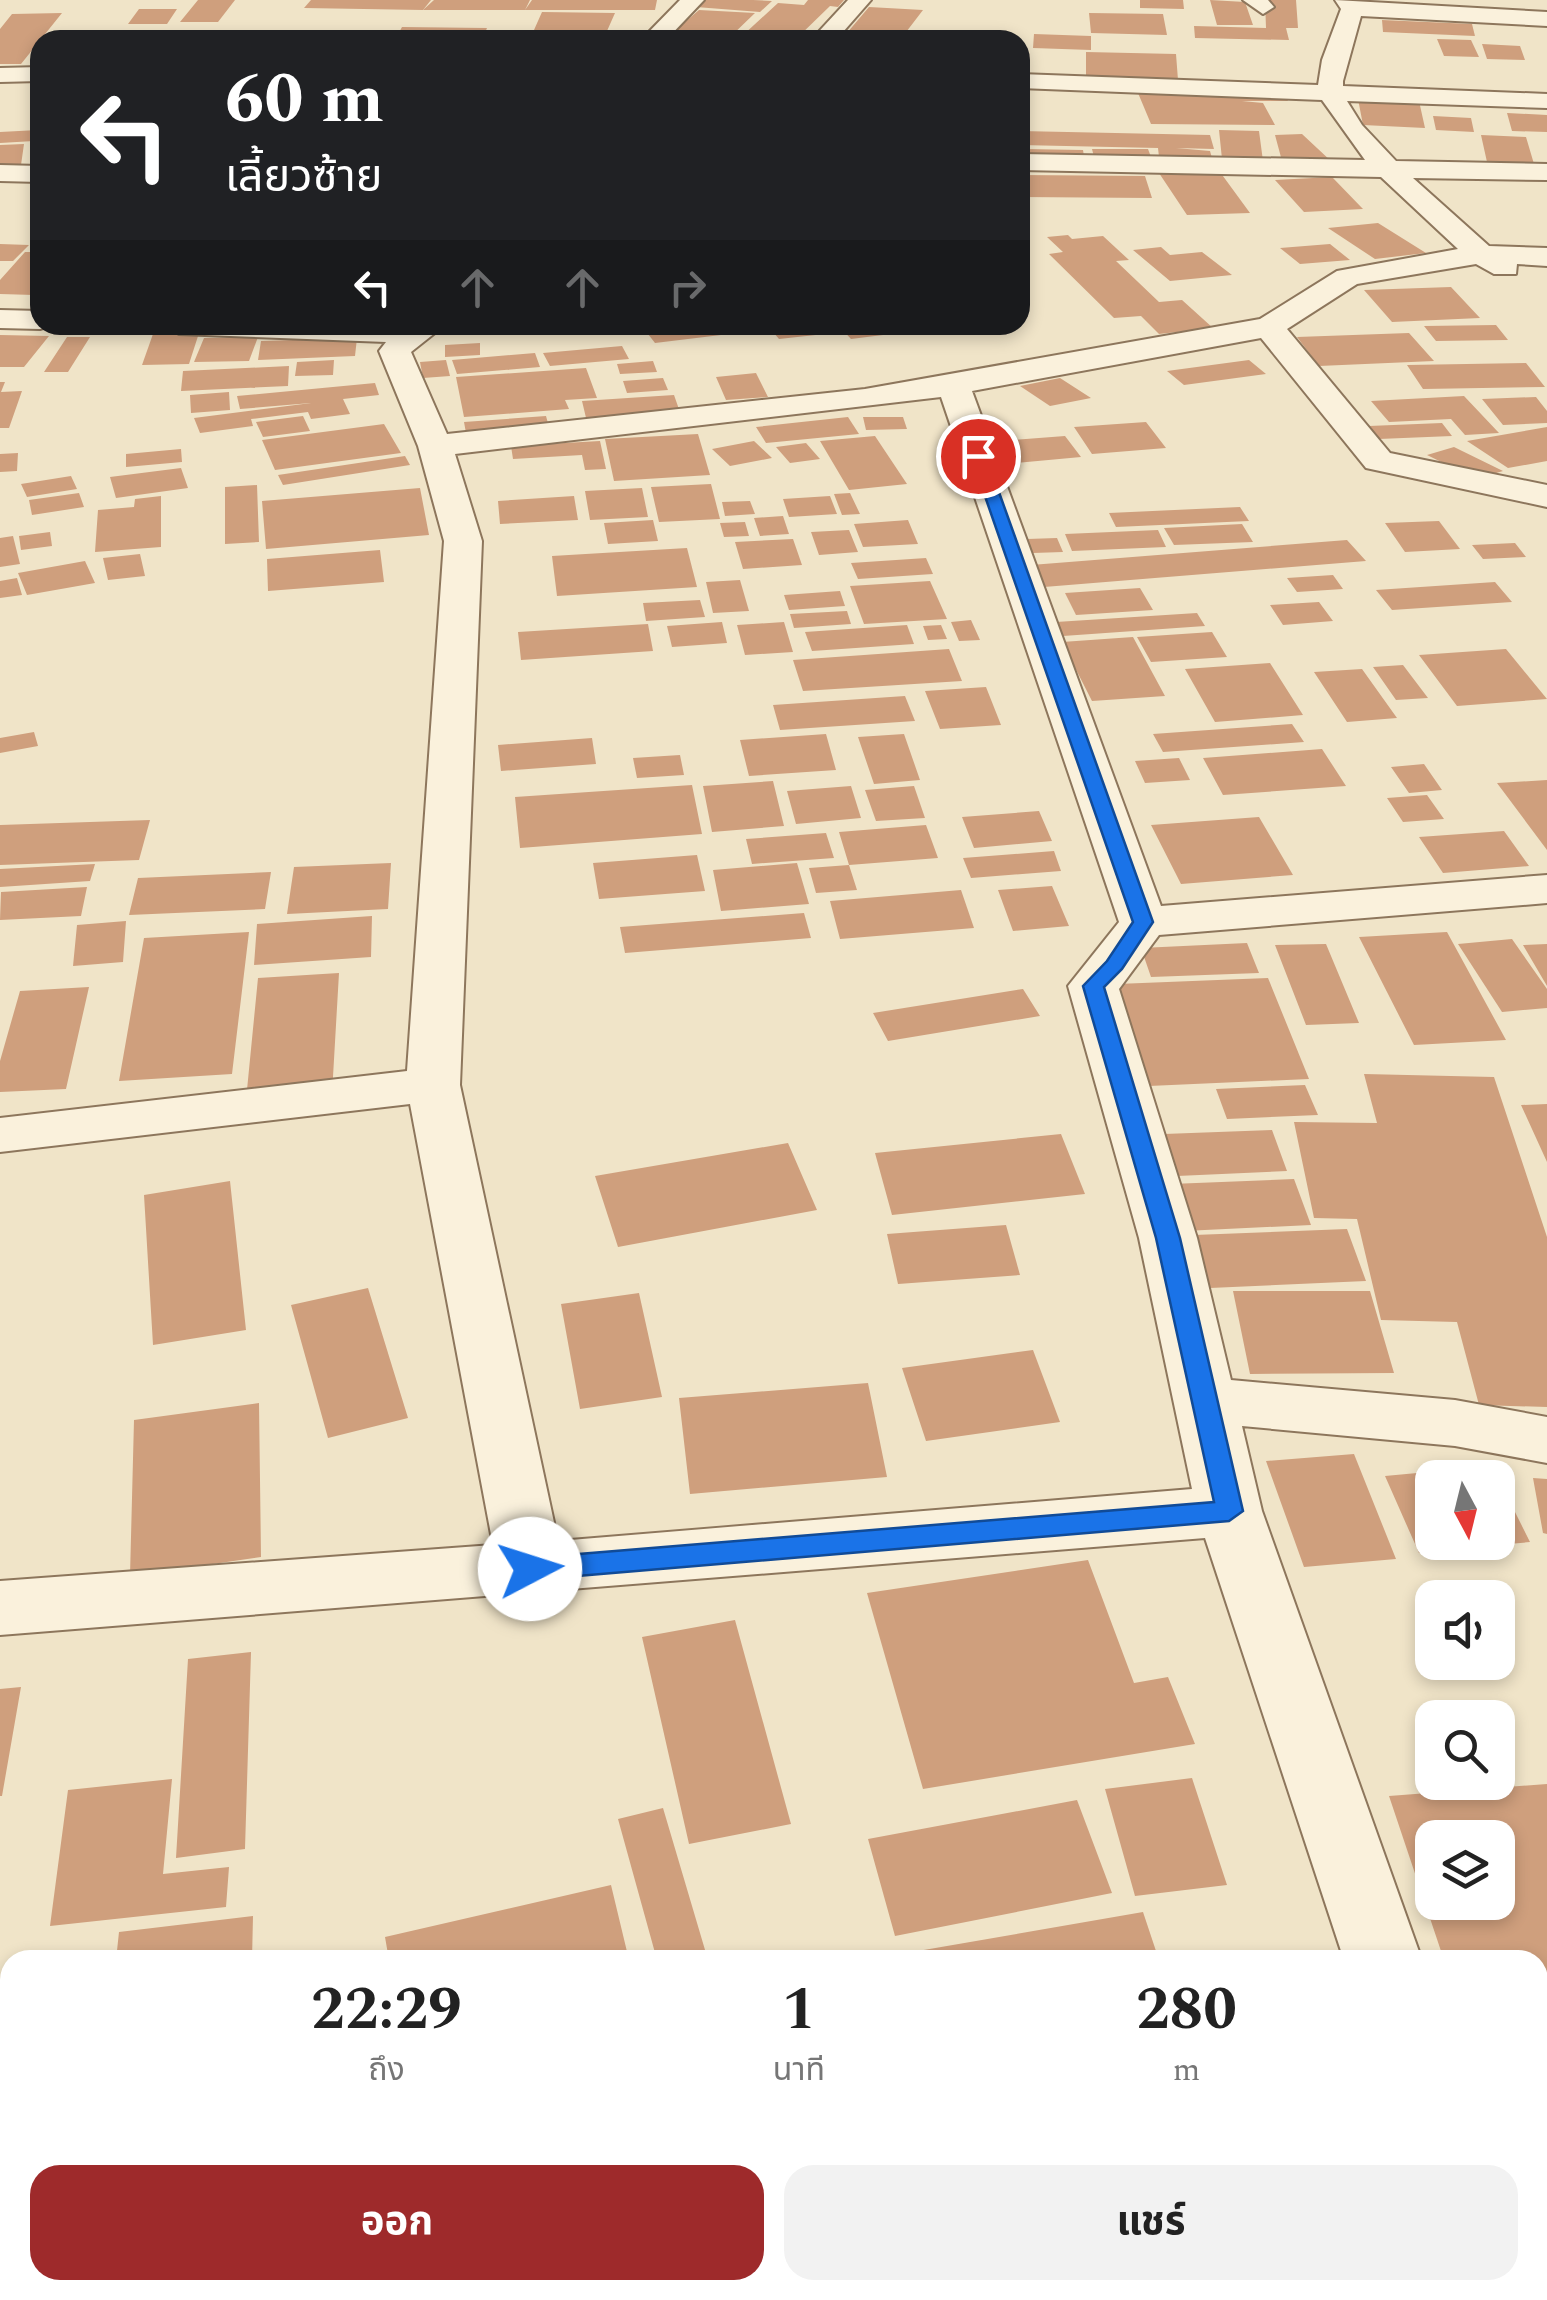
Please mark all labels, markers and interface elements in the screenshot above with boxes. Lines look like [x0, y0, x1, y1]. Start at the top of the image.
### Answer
text: 60 m [225, 47, 384, 153]
icon: left [60, 70, 190, 200]
text: เลี้ยวซ้าย [225, 143, 382, 212]
icon: left [345, 260, 400, 315]
icon: ahead [450, 260, 505, 315]
icon: ahead [555, 260, 610, 315]
icon: right [660, 260, 715, 315]
pin [936, 414, 1021, 499]
icon: arrive [951, 429, 1006, 484]
north arrow [1415, 1460, 1515, 1560]
map controls [1415, 1460, 1515, 1920]
position arrow [478, 1517, 582, 1621]
button: sound [1415, 1580, 1515, 1680]
button: search [1415, 1700, 1515, 1800]
button: layers [1415, 1820, 1515, 1920]
text: 22:29 [311, 1964, 462, 2056]
text: 1 [782, 1964, 816, 2056]
text: 280 [1136, 1964, 1237, 2056]
text: ถึง [368, 2046, 405, 2095]
text: นาที [773, 2046, 825, 2095]
text: m [1173, 2046, 1200, 2095]
button: ออก [30, 2165, 764, 2280]
button: แชร์ [784, 2165, 1518, 2280]

